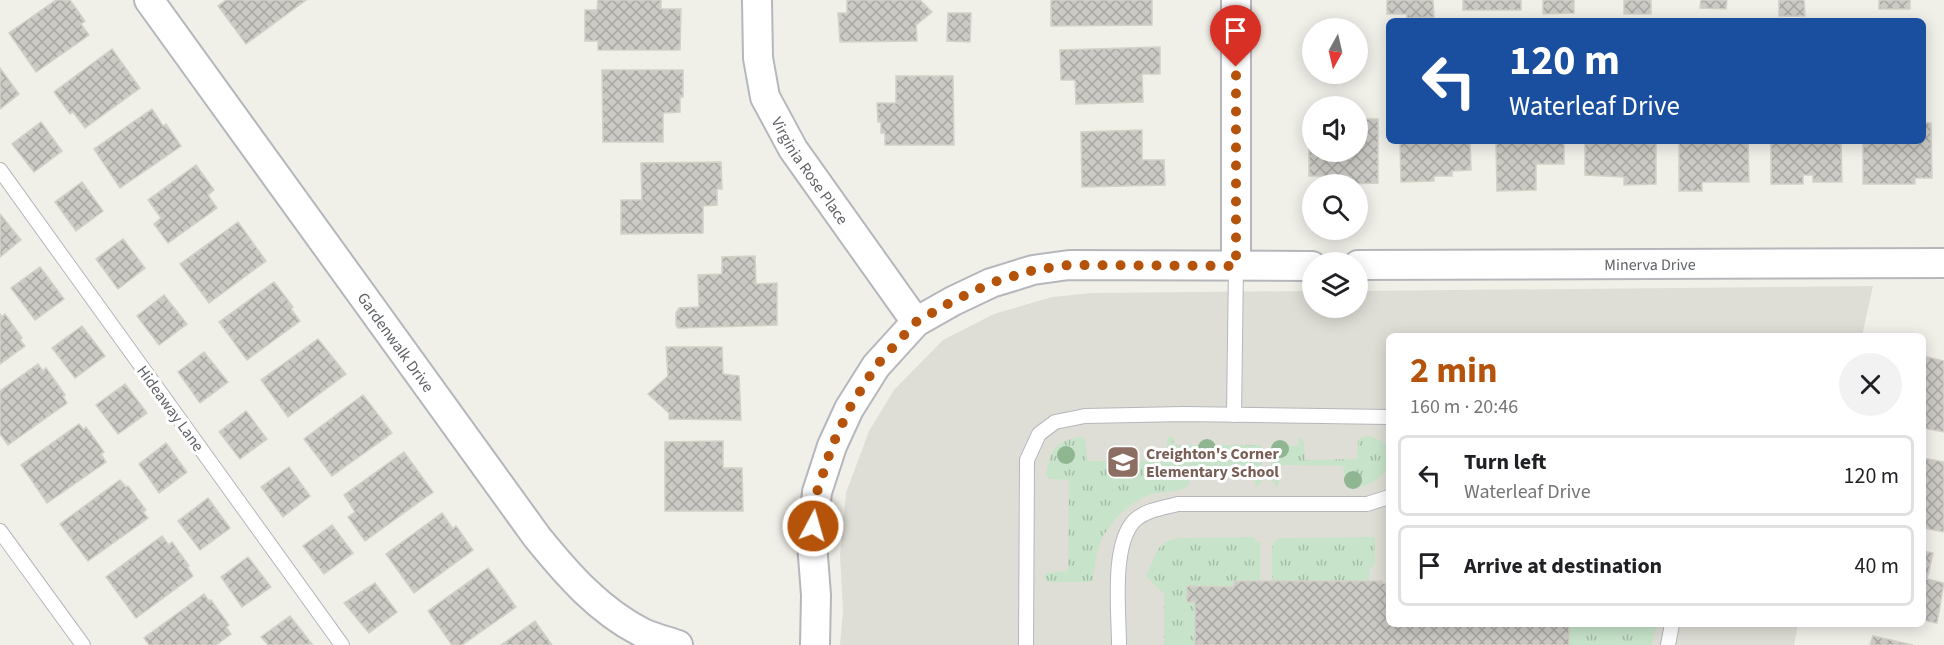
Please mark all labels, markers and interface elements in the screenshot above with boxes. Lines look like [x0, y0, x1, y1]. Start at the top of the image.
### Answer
pin [1210, 5, 1261, 67]
icon: arrive [1219, 14, 1252, 47]
north arrow [1302, 18, 1368, 84]
map controls [1302, 18, 1368, 318]
text: 120 m [1509, 31, 1620, 91]
icon: left [1410, 42, 1488, 120]
text: Waterleaf Drive [1509, 87, 1680, 126]
button: sound [1302, 96, 1368, 162]
street label: Virginia Rose Place [766, 113, 853, 229]
button: search [1302, 174, 1368, 240]
button: layers [1302, 252, 1368, 318]
street label: Minerva Drive [1604, 254, 1696, 276]
street label: Gardenwalk Drive [352, 288, 439, 397]
text: 2 min [1410, 345, 1498, 396]
button: close [1839, 353, 1902, 416]
street label: Hideaway Lane [131, 361, 209, 456]
text: 160 m · 20:46 [1410, 393, 1518, 421]
place label: Creighton's Corner Elementary School [1146, 443, 1280, 483]
school or university icon: Creighton's Corner Elementary School [1105, 444, 1141, 480]
text: Turn left [1464, 446, 1546, 478]
icon: left [1413, 459, 1446, 492]
text: 120 m [1844, 460, 1899, 492]
text: Waterleaf Drive [1464, 478, 1591, 506]
position arrow [781, 494, 845, 558]
icon: arrive [1413, 549, 1446, 582]
text: Arrive at destination [1464, 550, 1662, 582]
text: 40 m [1854, 550, 1899, 582]

